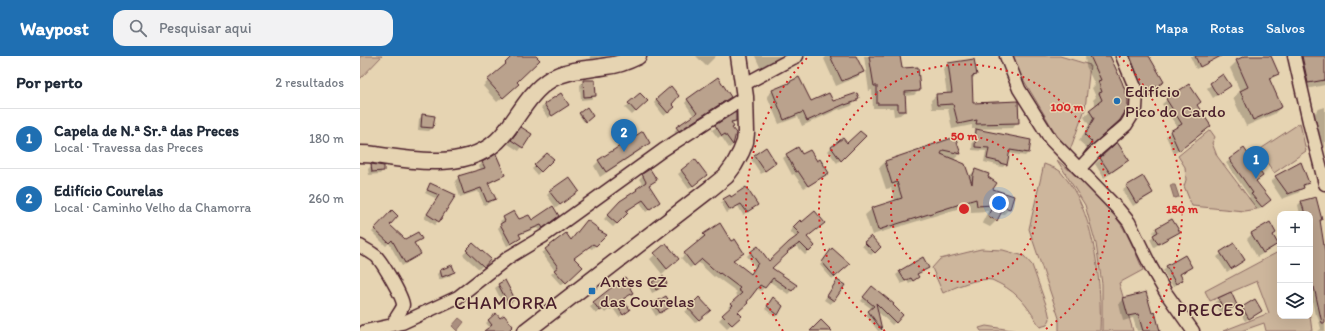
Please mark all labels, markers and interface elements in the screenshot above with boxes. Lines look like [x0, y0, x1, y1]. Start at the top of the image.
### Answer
search box [113, 10, 393, 46]
text: Waypost [20, 17, 89, 40]
icon: search [127, 17, 149, 39]
text: Pesquisar aqui [159, 19, 252, 37]
text: Mapa [1156, 20, 1188, 37]
text: Rotas [1210, 20, 1244, 37]
text: Salvos [1266, 20, 1305, 37]
text: Por perto [16, 72, 83, 92]
text: 2 resultados [275, 75, 344, 90]
place label: Edifício Pico do Cardo [1125, 81, 1226, 121]
marker: Edifício Pico do Cardo [1112, 96, 1122, 106]
text: 100 m [1050, 100, 1084, 114]
pin: 2 [611, 119, 637, 152]
text: Capela de N.ª Sr.ª das Preces [54, 122, 239, 140]
text: 50 m [951, 129, 978, 143]
text: 1 [26, 131, 32, 146]
text: 180 m [309, 131, 344, 146]
text: Local · Travessa das Preces [54, 140, 203, 155]
pin: 1 [1243, 146, 1269, 179]
text: Edifício Courelas [54, 182, 163, 200]
text: 2 [26, 191, 32, 206]
text: 260 m [308, 191, 344, 206]
your location [989, 193, 1009, 213]
text: Local · Caminho Velho da Chamorra [54, 200, 251, 215]
centre of rings [957, 202, 971, 216]
text: 150 m [1166, 202, 1199, 216]
map controls [1277, 211, 1313, 319]
button: + [1277, 211, 1313, 247]
button: − [1277, 247, 1313, 283]
place label: Antes CZ das Courelas [600, 271, 694, 311]
button: layers [1277, 283, 1313, 319]
marker: Antes CZ das Courelas [587, 286, 597, 296]
district label: CHAMORRA [454, 292, 558, 314]
district label: PRECES [1177, 299, 1245, 321]

